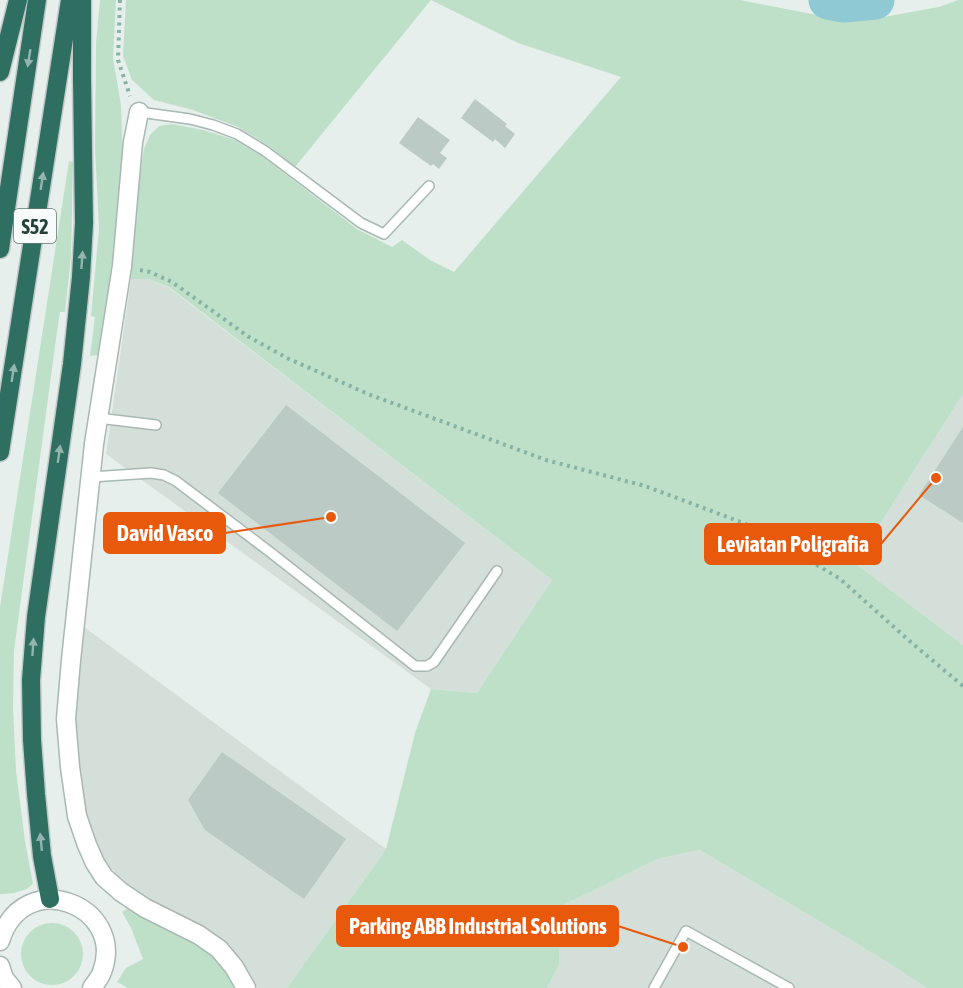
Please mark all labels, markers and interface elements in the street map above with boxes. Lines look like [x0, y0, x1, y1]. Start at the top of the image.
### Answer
one-way arrow [24, 48, 33, 67]
one-way arrow [38, 171, 47, 190]
road number: S52 [14, 209, 56, 243]
one-way arrow [77, 251, 87, 270]
one-way arrow [8, 364, 17, 383]
one-way arrow [54, 444, 63, 463]
callout: David Vasco [104, 513, 225, 553]
text: David Vasco [117, 520, 213, 546]
callout: Leviatan Poligrafia [705, 524, 881, 564]
text: Leviatan Poligrafia [717, 531, 869, 557]
one-way arrow [28, 638, 38, 657]
one-way arrow [36, 832, 46, 851]
callout: Parking ABB Industrial Solutions [337, 906, 618, 946]
text: Parking ABB Industrial Solutions [349, 913, 607, 939]

